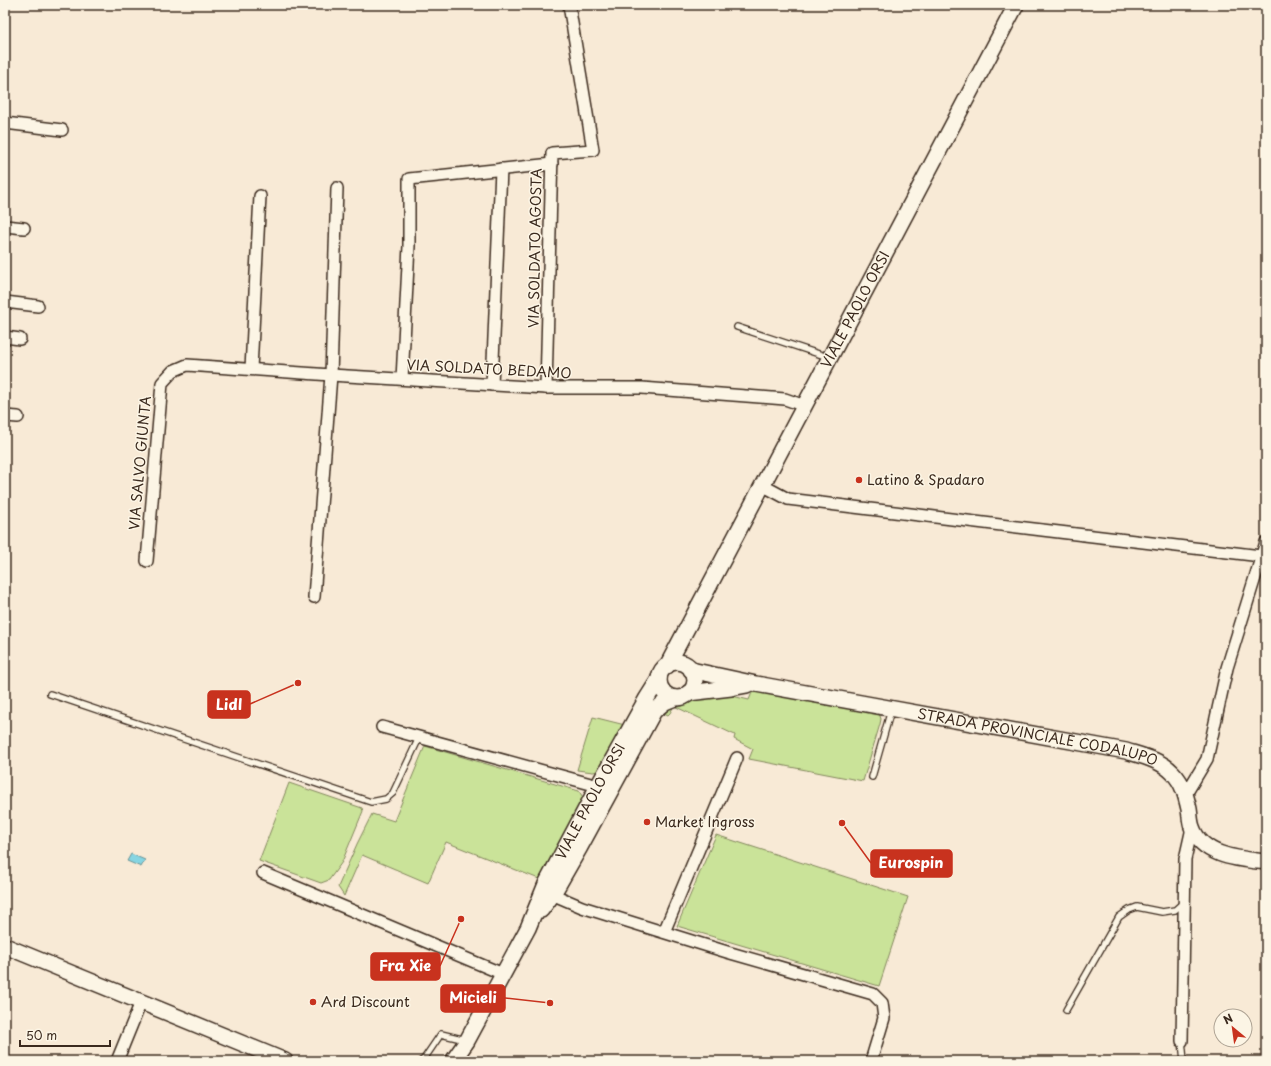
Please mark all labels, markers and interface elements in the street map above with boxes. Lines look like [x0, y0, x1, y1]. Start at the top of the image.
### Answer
street label: VIA SOLDATO AGOSTA [523, 167, 546, 328]
street label: VIALE PAOLO ORSI [815, 247, 894, 371]
street label: VIA SOLDATO BEDAMO [406, 354, 572, 383]
street label: VIA SALVO GIUNTA [123, 395, 156, 531]
place label: Latino & Spadaro [867, 469, 985, 490]
marker: Latino & Spadaro [854, 475, 864, 485]
callout: Lidl [208, 691, 250, 718]
text: Lidl [216, 692, 242, 715]
street label: STRADA PROVINCIALE CODALUPO [916, 702, 1161, 771]
street label: VIALE PAOLO ORSI [550, 739, 630, 863]
place label: Market Ingross [655, 811, 755, 832]
marker: Market Ingross [642, 817, 652, 827]
callout: Eurospin [871, 850, 952, 877]
text: Eurospin [878, 850, 944, 873]
callout: Fra Xie [371, 953, 440, 980]
text: Fra Xie [379, 953, 431, 976]
callout: Micieli [441, 985, 505, 1012]
text: Micieli [449, 985, 497, 1008]
place label: Ard Discount [321, 991, 410, 1012]
marker: Ard Discount [308, 997, 318, 1007]
north arrow [1213, 1008, 1253, 1048]
text: N [1220, 1009, 1236, 1028]
scale bar [20, 1022, 110, 1048]
text: 50 m [26, 1026, 57, 1044]

